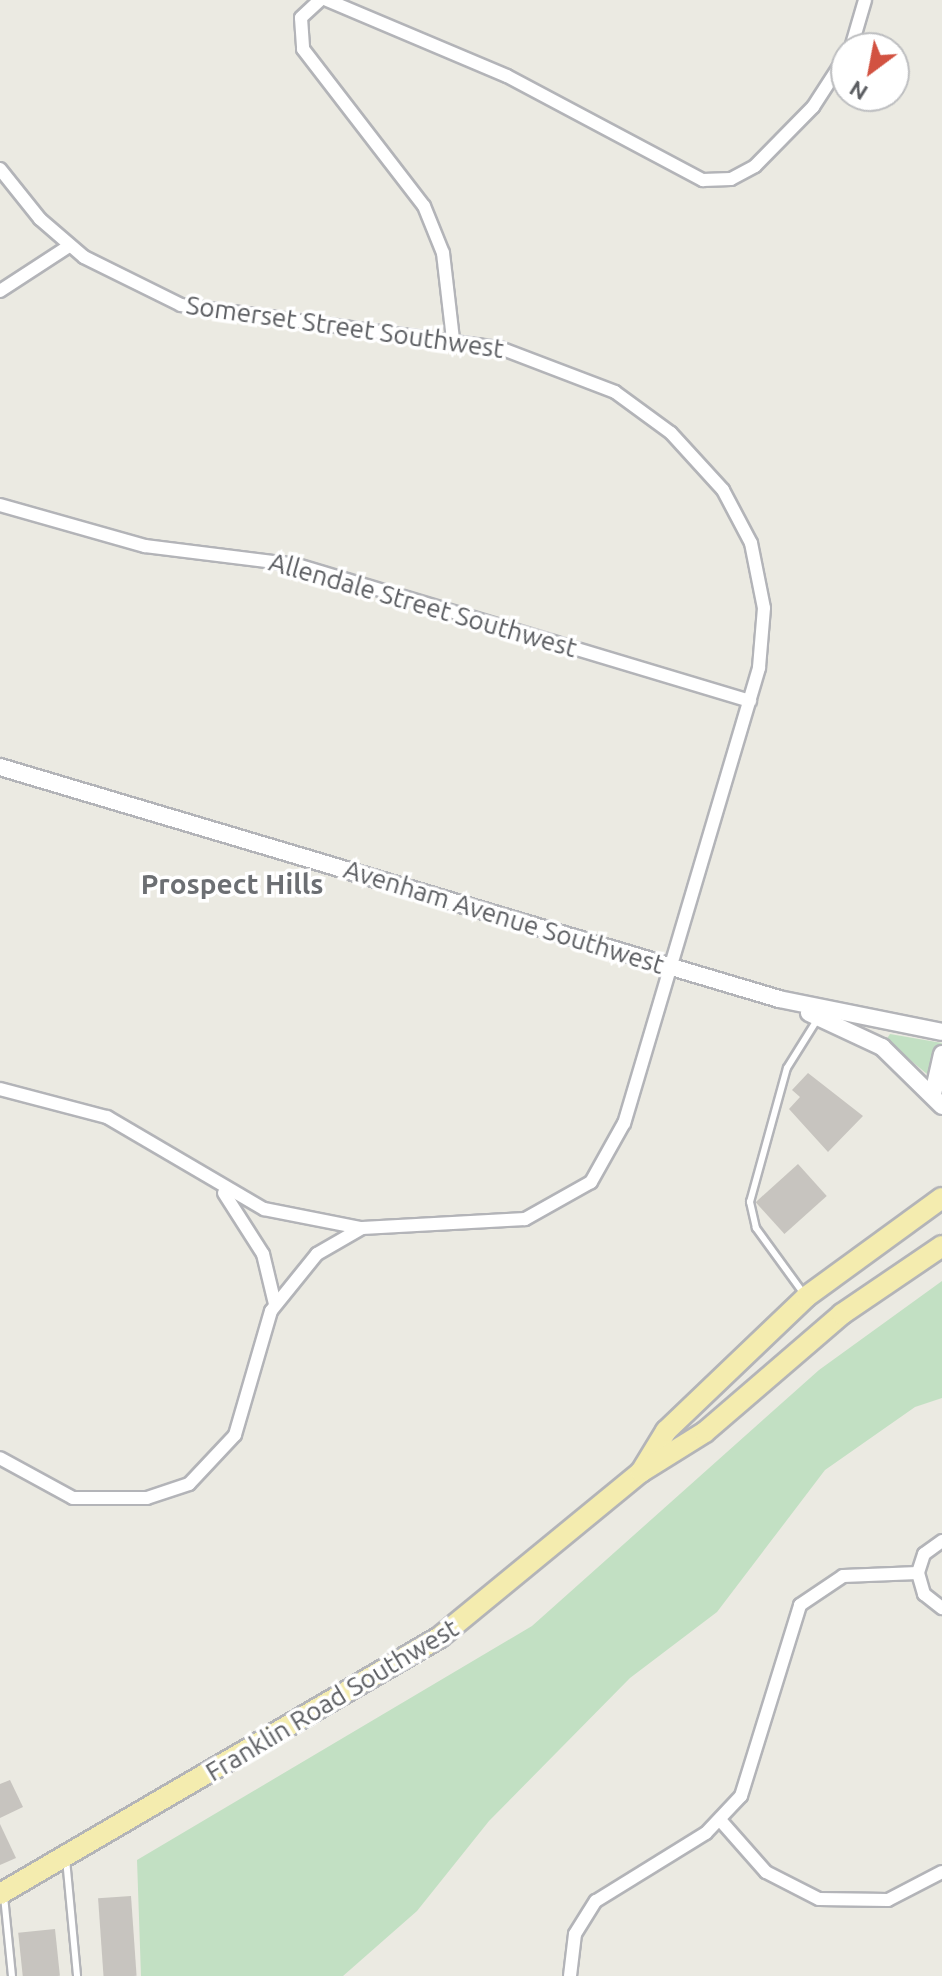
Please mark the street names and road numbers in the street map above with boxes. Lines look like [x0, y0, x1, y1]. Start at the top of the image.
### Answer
street label: Somerset Street Southwest [184, 289, 506, 365]
street label: Allendale Street Southwest [266, 546, 580, 664]
street label: Avenham Avenue Southwest [340, 853, 668, 981]
street label: Franklin Road Southwest [200, 1612, 464, 1788]

